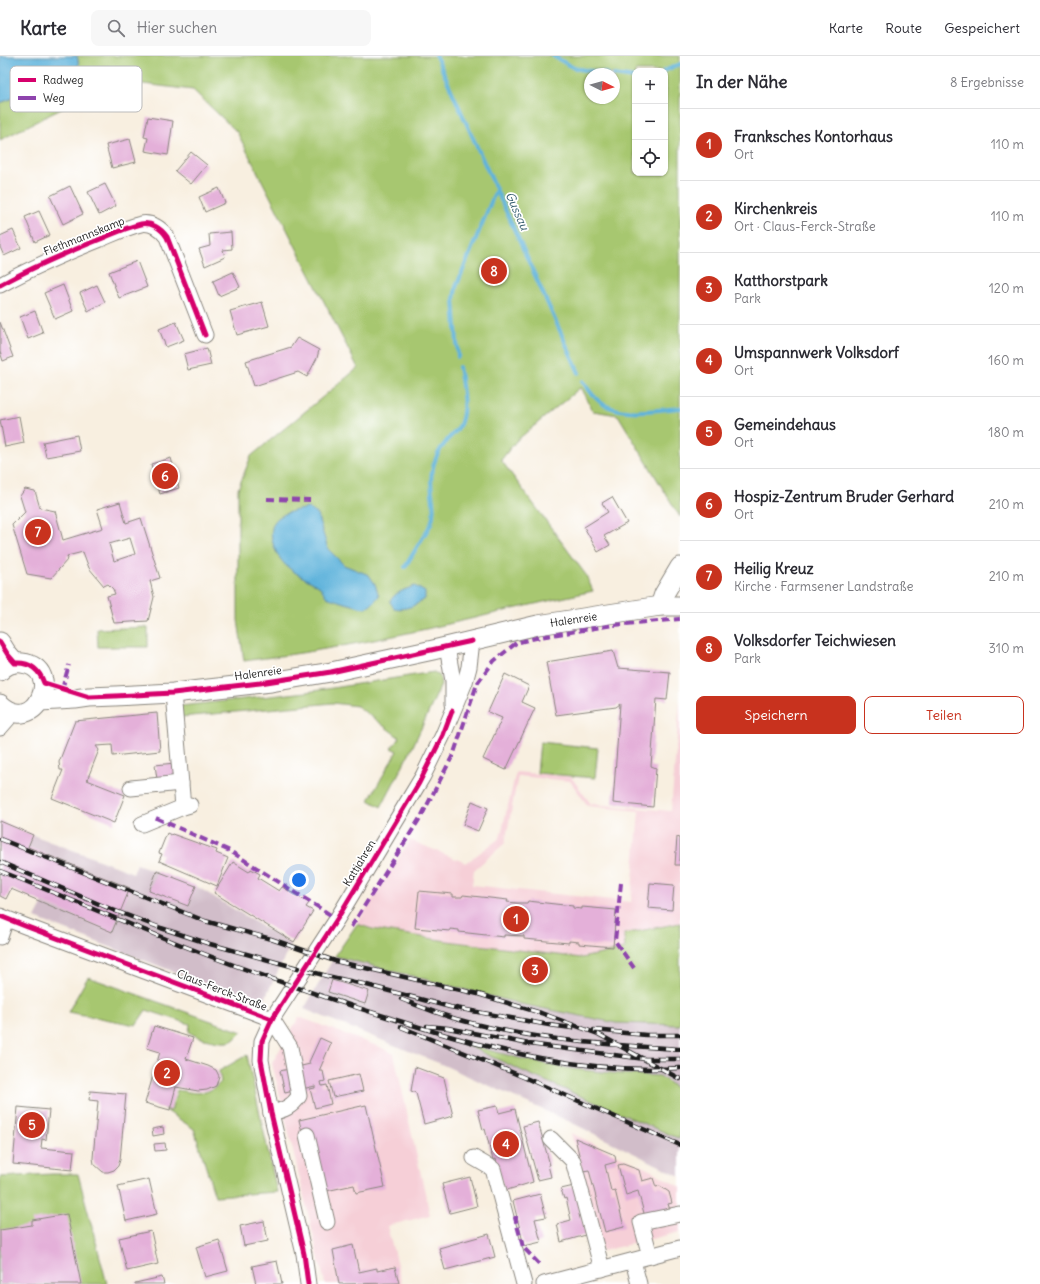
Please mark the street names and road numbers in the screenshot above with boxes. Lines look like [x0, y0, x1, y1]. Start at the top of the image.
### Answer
street label: Flethmannskamp [41, 213, 127, 259]
street label: Halenreie [549, 609, 598, 630]
street label: Halenreie [234, 663, 283, 683]
street label: Kattjahren [340, 837, 378, 889]
street label: Claus-Ferck-Straße [175, 966, 269, 1014]

